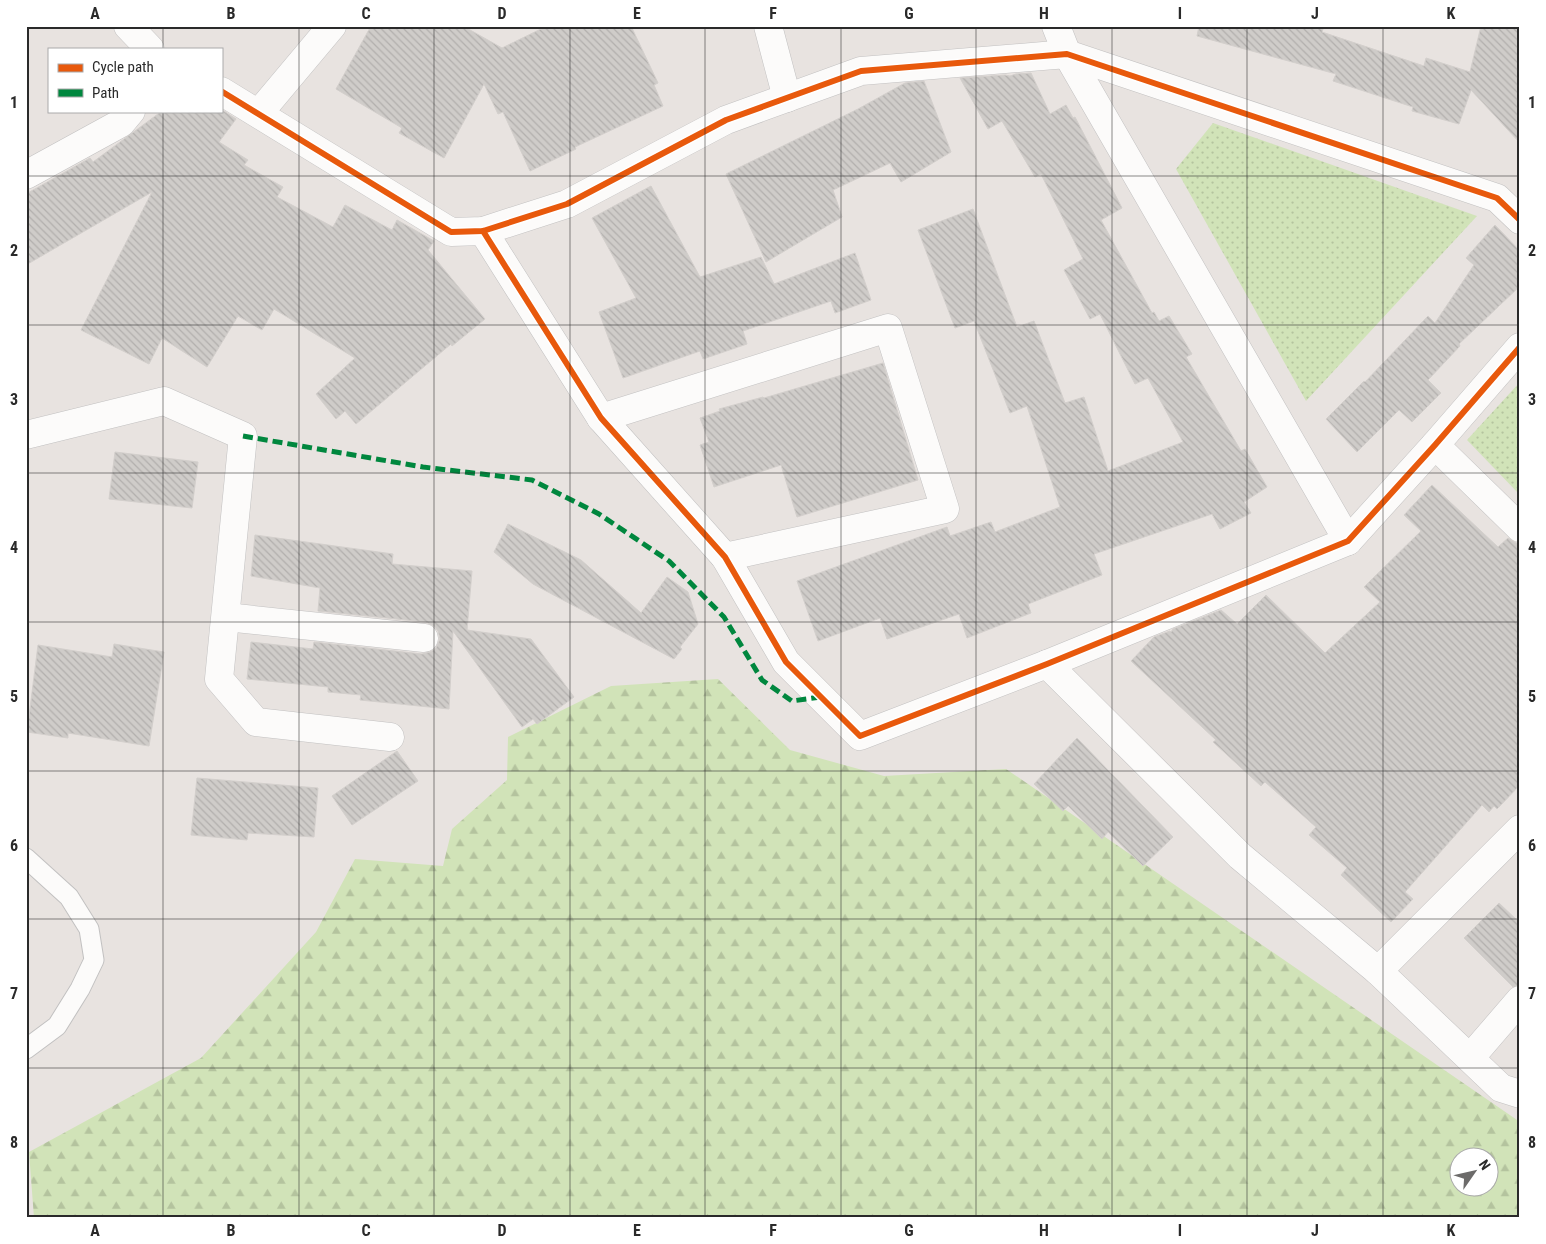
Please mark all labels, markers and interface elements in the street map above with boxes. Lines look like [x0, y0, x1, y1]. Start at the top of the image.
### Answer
text: A [90, 4, 100, 23]
text: B [227, 4, 236, 23]
text: C [361, 4, 371, 23]
text: D [497, 4, 507, 23]
text: E [633, 4, 641, 23]
text: F [769, 4, 777, 23]
text: G [904, 4, 914, 23]
text: H [1039, 4, 1049, 23]
text: I [1178, 4, 1182, 23]
text: J [1311, 4, 1319, 23]
text: K [1447, 4, 1456, 23]
legend [48, 48, 222, 112]
text: Cycle path [92, 58, 154, 76]
text: Path [92, 84, 119, 102]
text: 1 [10, 93, 18, 112]
text: 1 [1528, 93, 1536, 112]
text: 2 [10, 241, 18, 260]
text: 2 [1528, 241, 1536, 260]
text: 3 [10, 390, 18, 409]
text: 3 [1528, 390, 1536, 409]
text: 4 [10, 538, 18, 557]
text: 4 [1528, 538, 1536, 557]
text: 5 [10, 687, 18, 706]
text: 5 [1528, 687, 1536, 706]
text: 6 [10, 836, 18, 855]
text: 6 [1528, 836, 1536, 855]
text: 7 [10, 984, 18, 1003]
text: 7 [1528, 984, 1536, 1003]
text: 8 [10, 1133, 18, 1152]
text: 8 [1528, 1133, 1536, 1152]
north arrow [1448, 1146, 1498, 1196]
text: N [1476, 1157, 1494, 1173]
text: A [90, 1221, 100, 1240]
text: B [227, 1221, 236, 1240]
text: C [361, 1221, 371, 1240]
text: D [497, 1221, 507, 1240]
text: E [633, 1221, 641, 1240]
text: F [769, 1221, 777, 1240]
text: G [904, 1221, 914, 1240]
text: H [1039, 1221, 1049, 1240]
text: I [1178, 1221, 1182, 1240]
text: J [1311, 1221, 1319, 1240]
text: K [1447, 1221, 1456, 1240]

